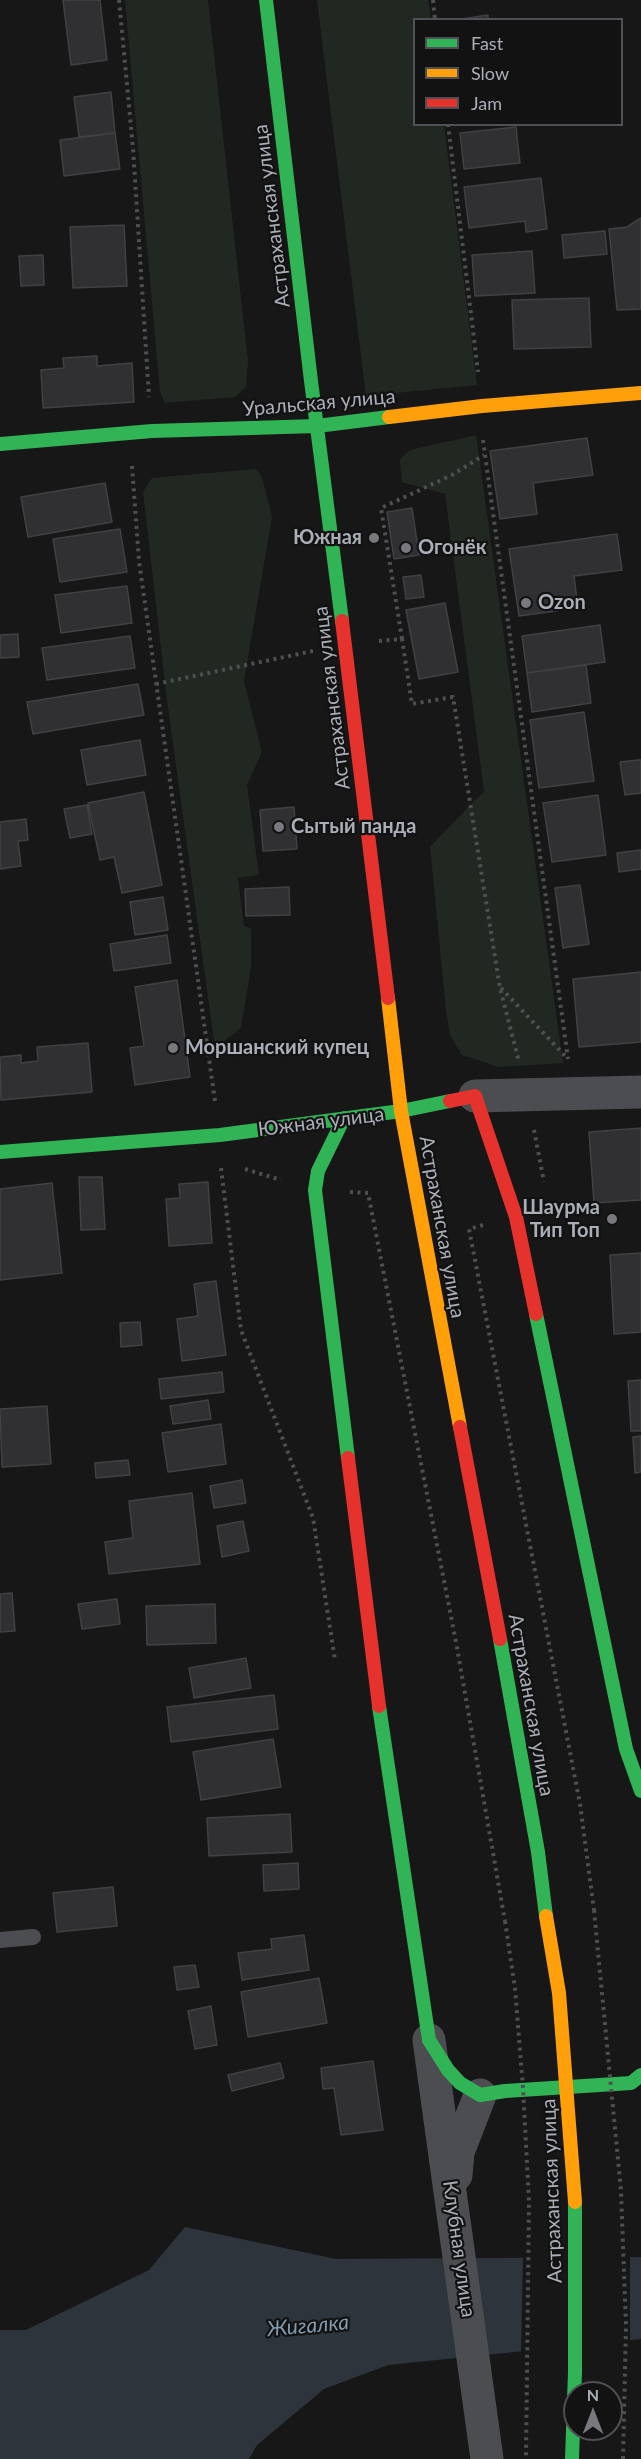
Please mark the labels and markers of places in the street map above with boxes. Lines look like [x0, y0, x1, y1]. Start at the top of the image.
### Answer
place label: Южная [293, 526, 362, 550]
marker: Южная [367, 531, 381, 545]
place label: Огонёк [418, 536, 486, 560]
marker: Огонёк [399, 541, 413, 555]
place label: Ozon [538, 591, 586, 615]
marker: Ozon [519, 596, 533, 610]
place label: Сытый панда [291, 815, 416, 839]
marker: Сытый панда [272, 820, 286, 834]
place label: Моршанский купец [185, 1036, 369, 1060]
marker: Моршанский купец [166, 1041, 180, 1055]
place label: Шаурма Тип Топ [522, 1196, 600, 1243]
marker: Шаурма Тип Топ [605, 1212, 619, 1226]

